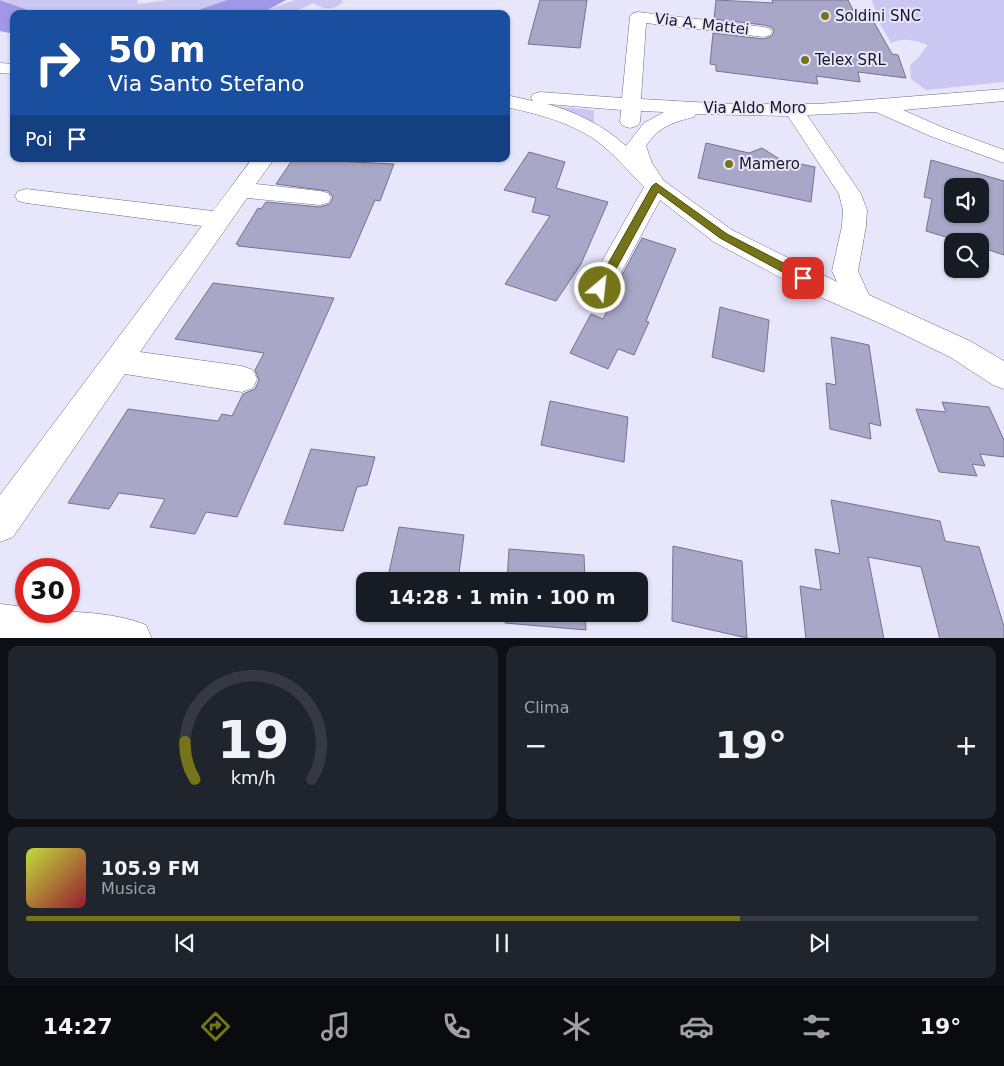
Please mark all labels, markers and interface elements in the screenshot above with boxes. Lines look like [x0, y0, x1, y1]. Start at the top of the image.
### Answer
place label: Soldini SNC [835, 7, 921, 25]
street label: Via A. Mattei [654, 9, 750, 39]
marker: Soldini SNC [819, 10, 831, 22]
icon: right [25, 30, 90, 95]
text: 50 m [108, 30, 205, 70]
place label: Telex SRL [814, 51, 887, 69]
marker: Telex SRL [799, 54, 811, 66]
text: Via Santo Stefano [108, 71, 304, 96]
street label: Via Aldo Moro [703, 99, 807, 117]
icon: arrive [63, 125, 91, 153]
text: Poi [25, 128, 53, 150]
place label: Mamero [739, 155, 800, 173]
marker: Mamero [723, 158, 735, 170]
map controls [944, 178, 989, 278]
button: sound [944, 178, 989, 223]
button: search [944, 233, 989, 278]
pin [782, 257, 824, 299]
position arrow [573, 261, 625, 313]
icon: arrive [789, 264, 817, 292]
speed limit sign: 30 [15, 558, 80, 623]
text: 14:28 · 1 min · 100 m [388, 586, 616, 608]
text: Clima [524, 698, 569, 717]
text: 19 [217, 710, 289, 770]
text: 19° [715, 723, 787, 767]
text: − [524, 729, 547, 762]
text: + [955, 729, 978, 762]
text: km/h [230, 767, 276, 788]
text: 105.9 FM [101, 857, 200, 879]
text: Musica [101, 879, 156, 898]
icon: previous [171, 929, 199, 957]
icon: pause [488, 929, 516, 957]
icon: next [805, 929, 833, 957]
icon: directions [198, 1009, 233, 1044]
icon: music [318, 1009, 353, 1044]
icon: phone [439, 1009, 474, 1044]
icon: climate [559, 1009, 594, 1044]
icon: car [679, 1009, 714, 1044]
icon: filters [799, 1009, 834, 1044]
text: 14:27 [43, 1014, 113, 1039]
text: 19° [920, 1014, 961, 1039]

